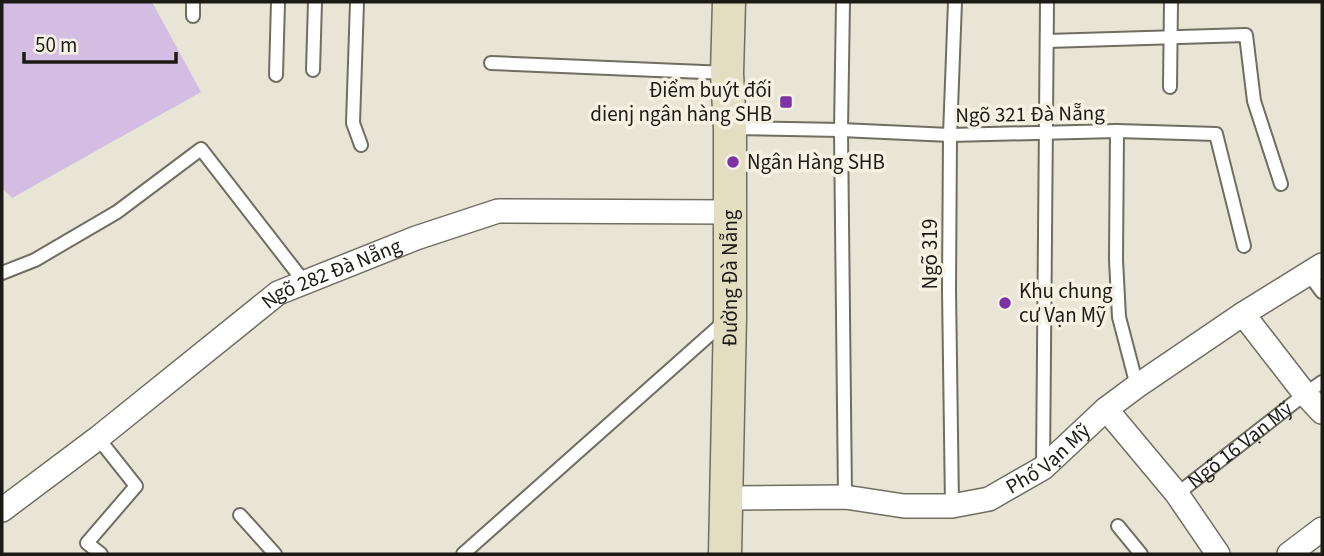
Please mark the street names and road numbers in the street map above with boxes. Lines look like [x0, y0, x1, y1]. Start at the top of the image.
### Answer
street label: Ngõ 321 Đà Nẵng [955, 98, 1105, 130]
street label: Đường Đà Nẵng [714, 209, 745, 347]
street label: Ngõ 319 [915, 219, 945, 289]
street label: Ngõ 282 Đà Nẵng [255, 230, 406, 316]
street label: Ngõ 16 Vạn Mỹ [1181, 394, 1299, 495]
street label: Phố Vạn Mỹ [1000, 416, 1097, 501]

